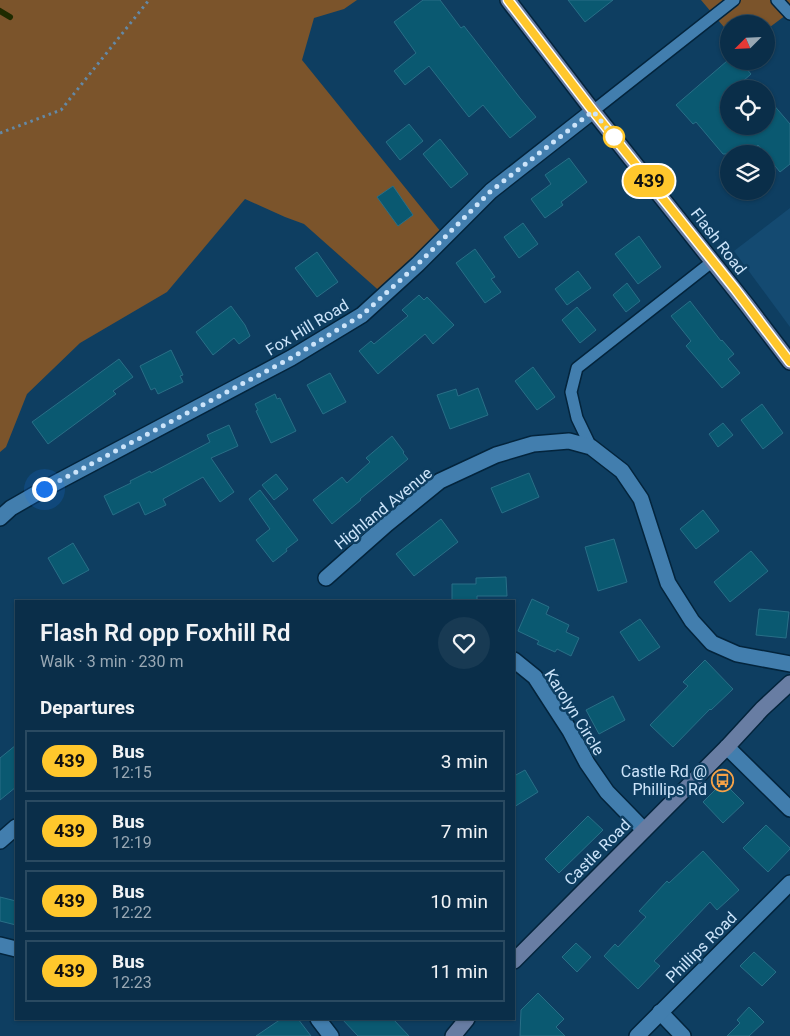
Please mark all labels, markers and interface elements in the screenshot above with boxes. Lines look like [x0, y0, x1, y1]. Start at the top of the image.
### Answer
north arrow [720, 15, 775, 70]
map controls [720, 15, 775, 200]
button: locate [720, 80, 775, 135]
unlabelled marker [603, 126, 625, 148]
button: layers [720, 145, 775, 200]
line badge: 439 [620, 165, 678, 197]
text: 439 [634, 170, 664, 191]
street label: Flash Road [687, 204, 750, 278]
street label: Fox Hill Road [262, 295, 352, 360]
street label: Highland Avenue [331, 463, 436, 553]
your location [32, 477, 57, 502]
button: heart [438, 617, 490, 669]
text: Flash Rd opp Foxhill Rd [40, 619, 291, 647]
text: Walk · 3 min · 230 m [40, 652, 184, 671]
street label: Karolyn Circle [541, 666, 609, 759]
text: Departures [40, 696, 135, 719]
text: Bus [112, 740, 145, 763]
text: 439 [54, 750, 85, 771]
text: 3 min [441, 750, 488, 773]
place label: Castle Rd @ Phillips Rd [621, 762, 707, 799]
text: 12:15 [112, 763, 152, 782]
bus stop icon: Castle Rd @ Phillips Rd [711, 768, 735, 792]
text: Bus [112, 810, 145, 833]
street label: Castle Road [560, 815, 634, 889]
text: 439 [54, 820, 85, 841]
text: 7 min [441, 820, 488, 843]
text: 12:19 [112, 833, 152, 852]
text: Bus [112, 880, 145, 903]
text: 439 [54, 890, 85, 911]
text: 10 min [430, 890, 488, 913]
text: 12:22 [112, 903, 152, 922]
street label: Phillips Road [662, 908, 741, 987]
text: Bus [112, 950, 145, 973]
text: 439 [54, 960, 85, 981]
text: 11 min [430, 960, 488, 983]
text: 12:23 [112, 973, 152, 992]

